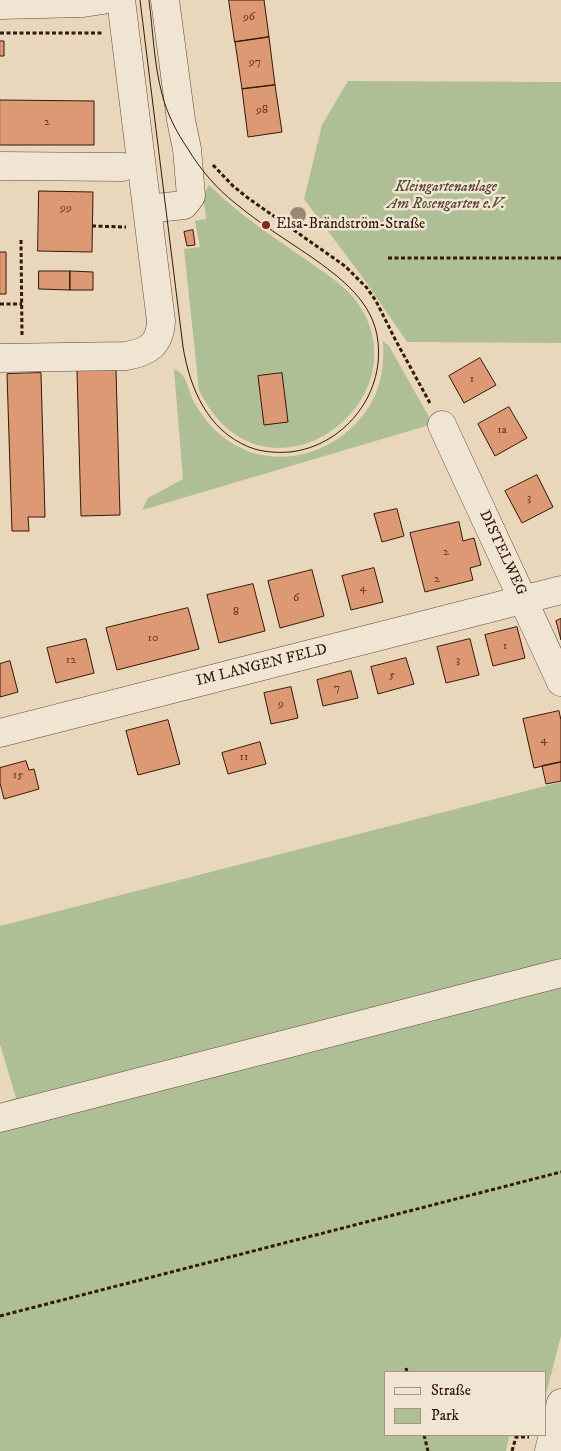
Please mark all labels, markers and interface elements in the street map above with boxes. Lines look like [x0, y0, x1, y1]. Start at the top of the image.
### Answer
house number: 96 [243, 11, 255, 25]
house number: 97 [249, 56, 261, 70]
house number: 98 [256, 104, 268, 118]
house number: 2 [44, 116, 50, 130]
park label: Kleingartenanlage Am Rosengarten e.V. [387, 179, 505, 214]
house number: 99 [60, 202, 72, 216]
place label: Elsa-Brändström-Straße [276, 216, 425, 234]
marker: Elsa-Brändström-Straße [260, 219, 272, 231]
house number: 1 [470, 373, 474, 387]
house number: 1a [497, 424, 507, 438]
house number: 3 [527, 492, 531, 506]
street label: DISTELWEG [474, 508, 530, 598]
house number: 2 [443, 546, 449, 560]
house number: 2 [434, 573, 440, 587]
house number: 4 [360, 582, 366, 596]
house number: 6 [293, 592, 299, 606]
house number: 8 [233, 606, 239, 620]
house number: 10 [148, 632, 158, 646]
house number: 1 [503, 640, 507, 654]
street label: IM LANGEN FELD [195, 641, 329, 691]
house number: 12 [66, 654, 76, 668]
house number: 3 [456, 654, 460, 668]
house number: 5 [389, 669, 395, 683]
house number: 7 [334, 682, 340, 696]
house number: 9 [278, 698, 284, 712]
house number: 4 [541, 734, 547, 748]
house number: 11 [240, 751, 248, 765]
house number: 15 [13, 769, 23, 783]
legend [384, 1371, 546, 1436]
text: Straße [431, 1381, 471, 1400]
text: Park [431, 1406, 459, 1425]

